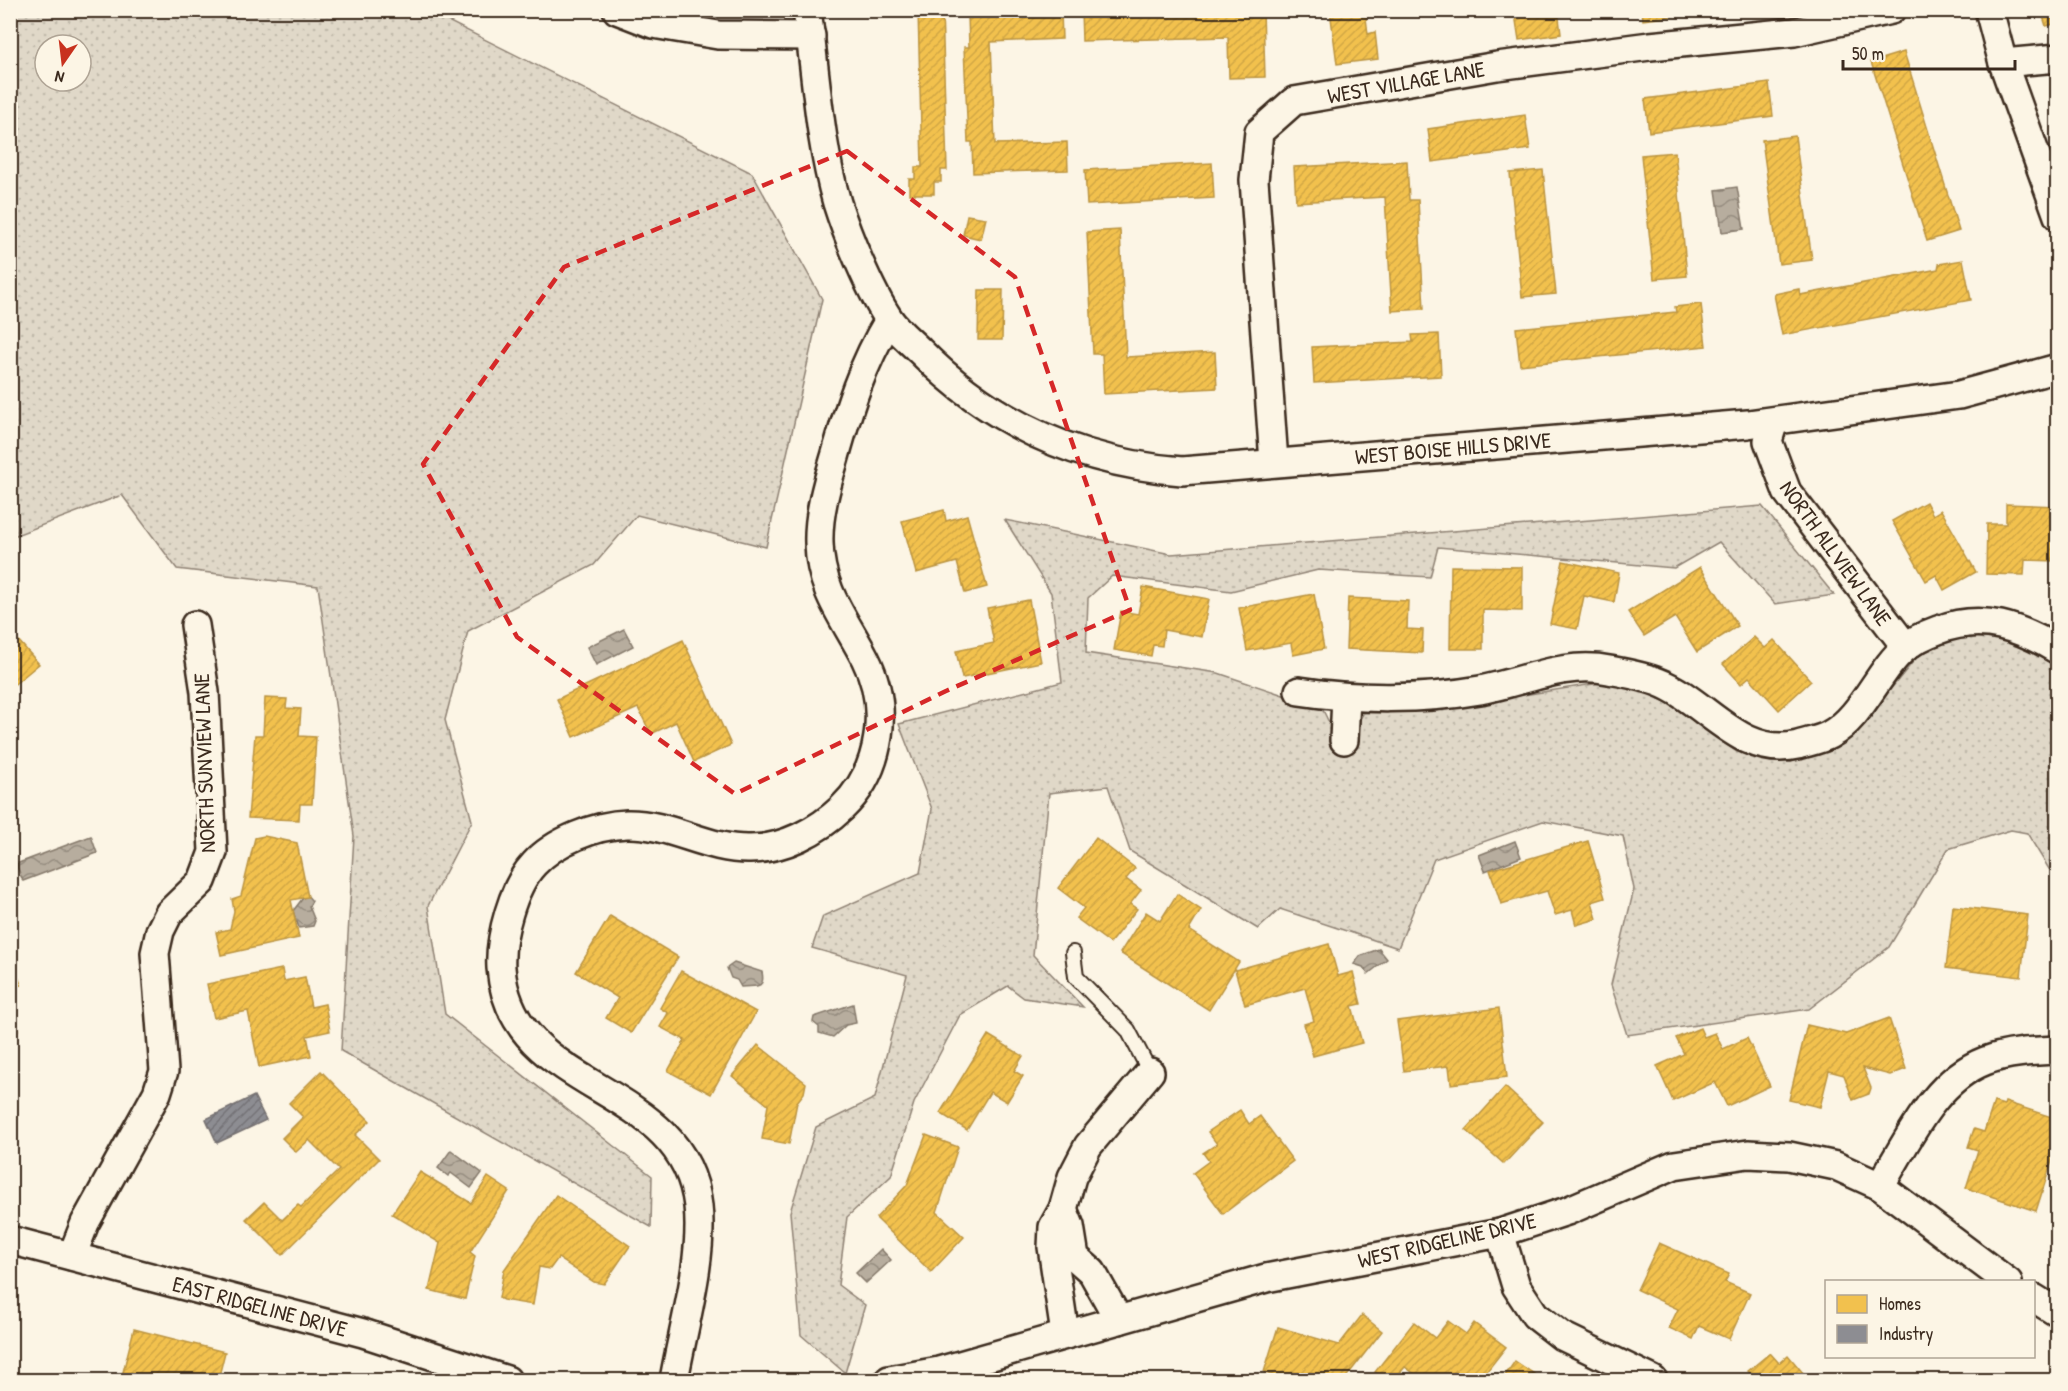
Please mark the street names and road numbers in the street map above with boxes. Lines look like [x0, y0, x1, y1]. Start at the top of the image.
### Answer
street label: WEST VILLAGE LANE [1325, 53, 1487, 111]
street label: WEST BOISE HILLS DRIVE [1354, 424, 1553, 472]
street label: NORTH ALLVIEW LANE [1773, 474, 1899, 632]
street label: NORTH SUNVIEW LANE [186, 672, 222, 853]
street label: WEST RIDGELINE DRIVE [1355, 1205, 1539, 1275]
street label: EAST RIDGELINE DRIVE [169, 1268, 351, 1344]

